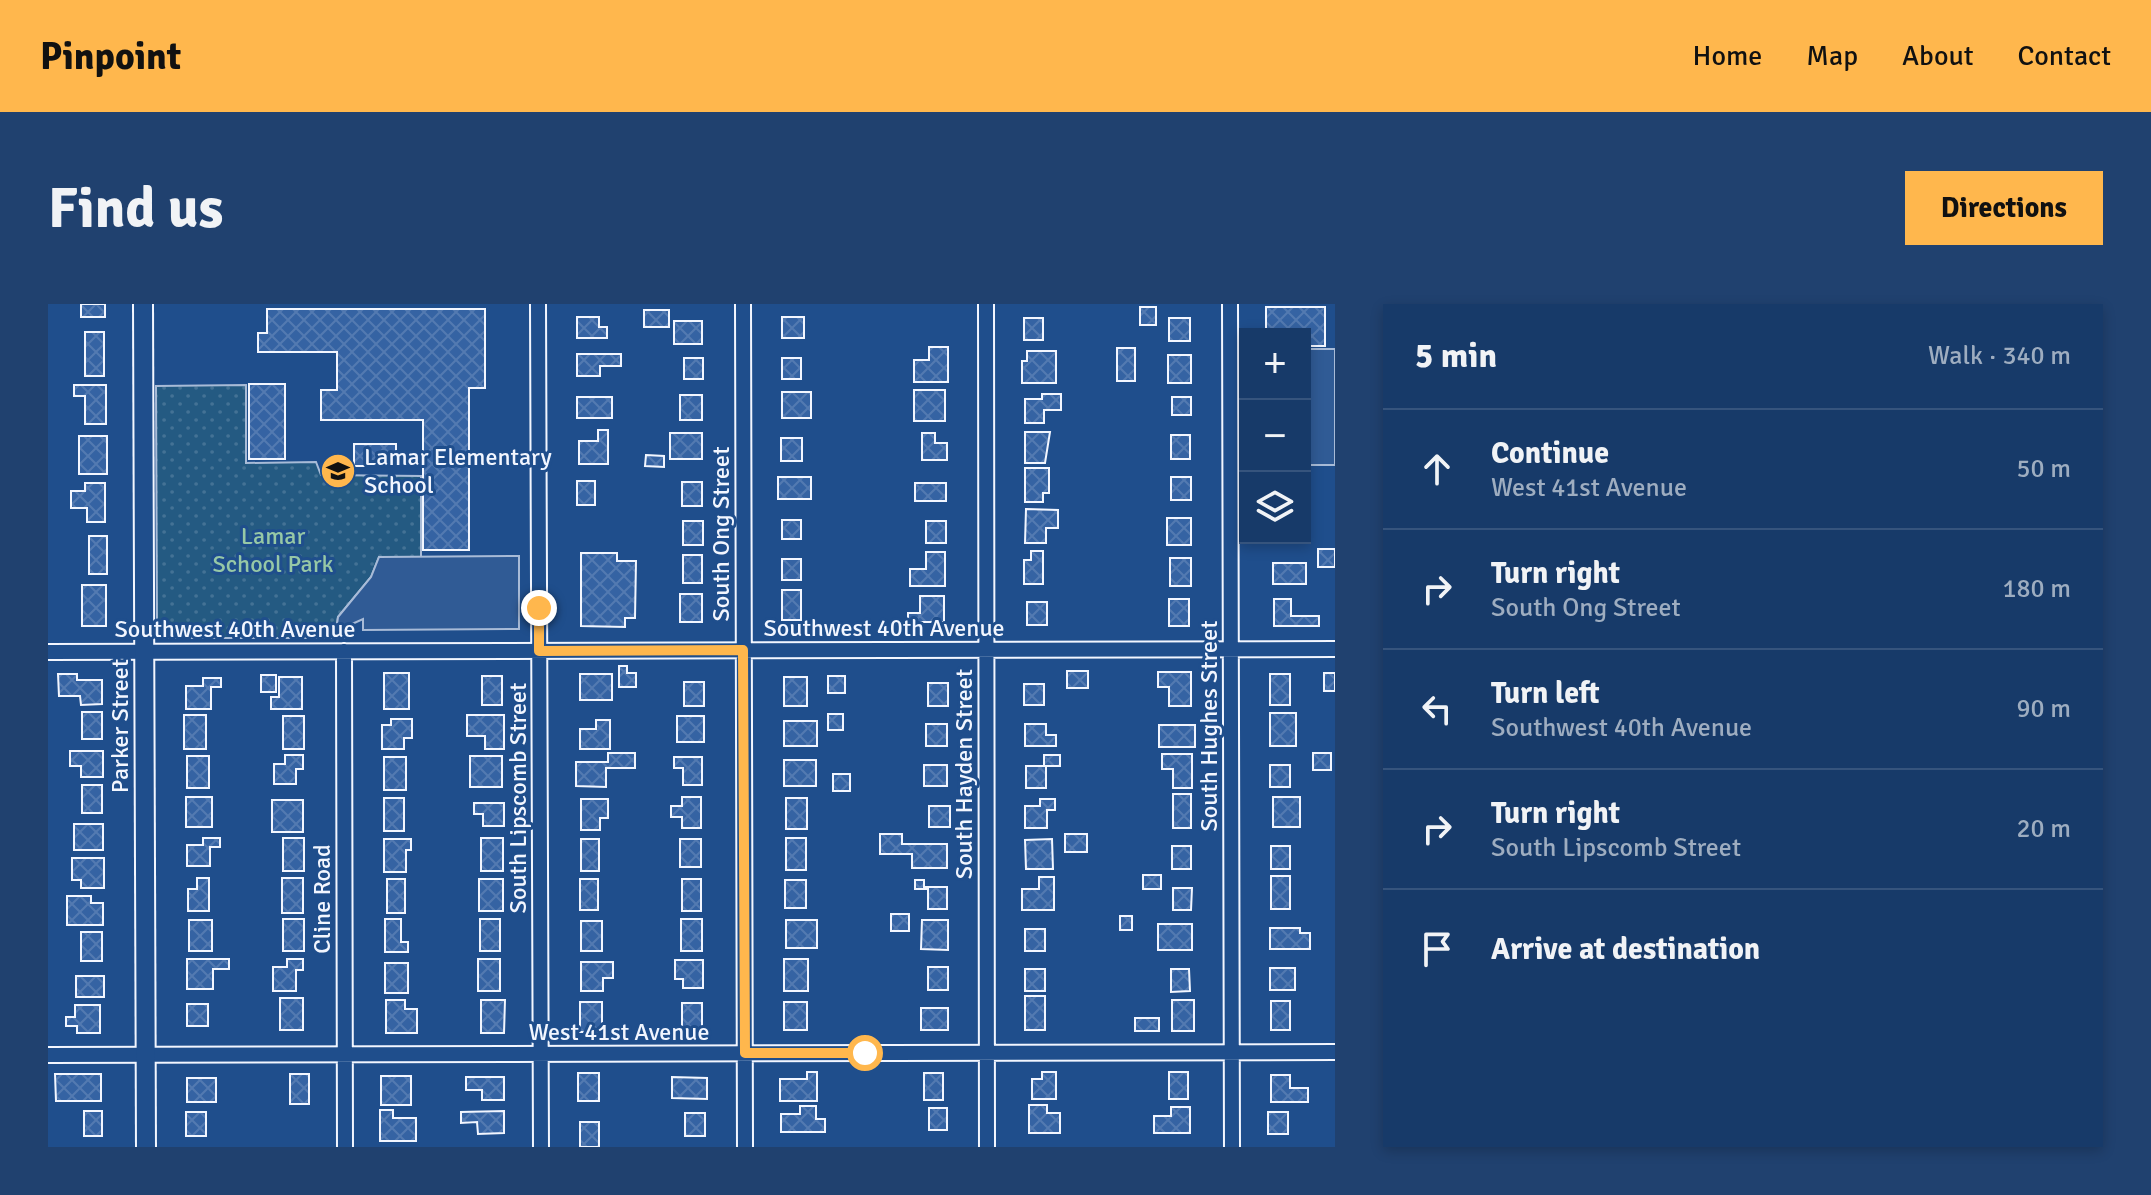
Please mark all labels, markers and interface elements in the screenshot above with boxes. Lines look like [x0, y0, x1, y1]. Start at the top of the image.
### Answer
text: Pinpoint [40, 33, 181, 80]
text: Home [1693, 39, 1762, 73]
text: Map [1806, 39, 1858, 73]
text: About [1902, 39, 1974, 73]
text: Contact [2018, 39, 2111, 73]
button: Directions [1905, 171, 2103, 245]
text: Find us [48, 174, 223, 243]
map controls [1239, 328, 1311, 544]
button: + [1239, 328, 1311, 400]
text: 5 min [1415, 335, 1497, 377]
text: Walk · 340 m [1928, 340, 2071, 372]
button: − [1239, 400, 1311, 472]
text: Continue [1491, 435, 1609, 472]
place label: Lamar Elementary School [364, 442, 552, 500]
street label: South Ong Street [706, 446, 736, 622]
icon: ahead [1415, 447, 1459, 491]
school or university icon: Lamar Elementary School [319, 452, 357, 490]
text: 50 m [2016, 453, 2071, 485]
button: layers [1239, 472, 1311, 544]
text: West 41st Avenue [1491, 472, 1687, 504]
park label: Lamar School Park [212, 521, 334, 579]
text: Turn right [1491, 555, 1620, 592]
icon: right [1415, 567, 1459, 611]
text: 180 m [2002, 573, 2071, 605]
route end [521, 590, 557, 626]
text: South Ong Street [1491, 592, 1681, 624]
street label: Southwest 40th Avenue [764, 613, 1005, 643]
street label: Southwest 40th Avenue [115, 614, 356, 644]
street label: South Hughes Street [1194, 620, 1224, 832]
street label: Parker Street [105, 659, 135, 793]
street label: South Hayden Street [949, 669, 979, 879]
text: Turn left [1491, 675, 1600, 712]
street label: South Lipscomb Street [503, 683, 533, 913]
icon: left [1415, 687, 1459, 731]
text: 90 m [2016, 693, 2071, 725]
text: Southwest 40th Avenue [1491, 712, 1752, 744]
text: Turn right [1491, 795, 1620, 832]
icon: right [1415, 807, 1459, 851]
text: 20 m [2016, 813, 2071, 845]
text: South Lipscomb Street [1491, 832, 1741, 864]
street label: Cline Road [307, 844, 337, 954]
icon: arrive [1415, 927, 1459, 971]
text: Arrive at destination [1491, 931, 1760, 968]
street label: West 41st Avenue [529, 1017, 709, 1047]
route start [847, 1035, 883, 1071]

